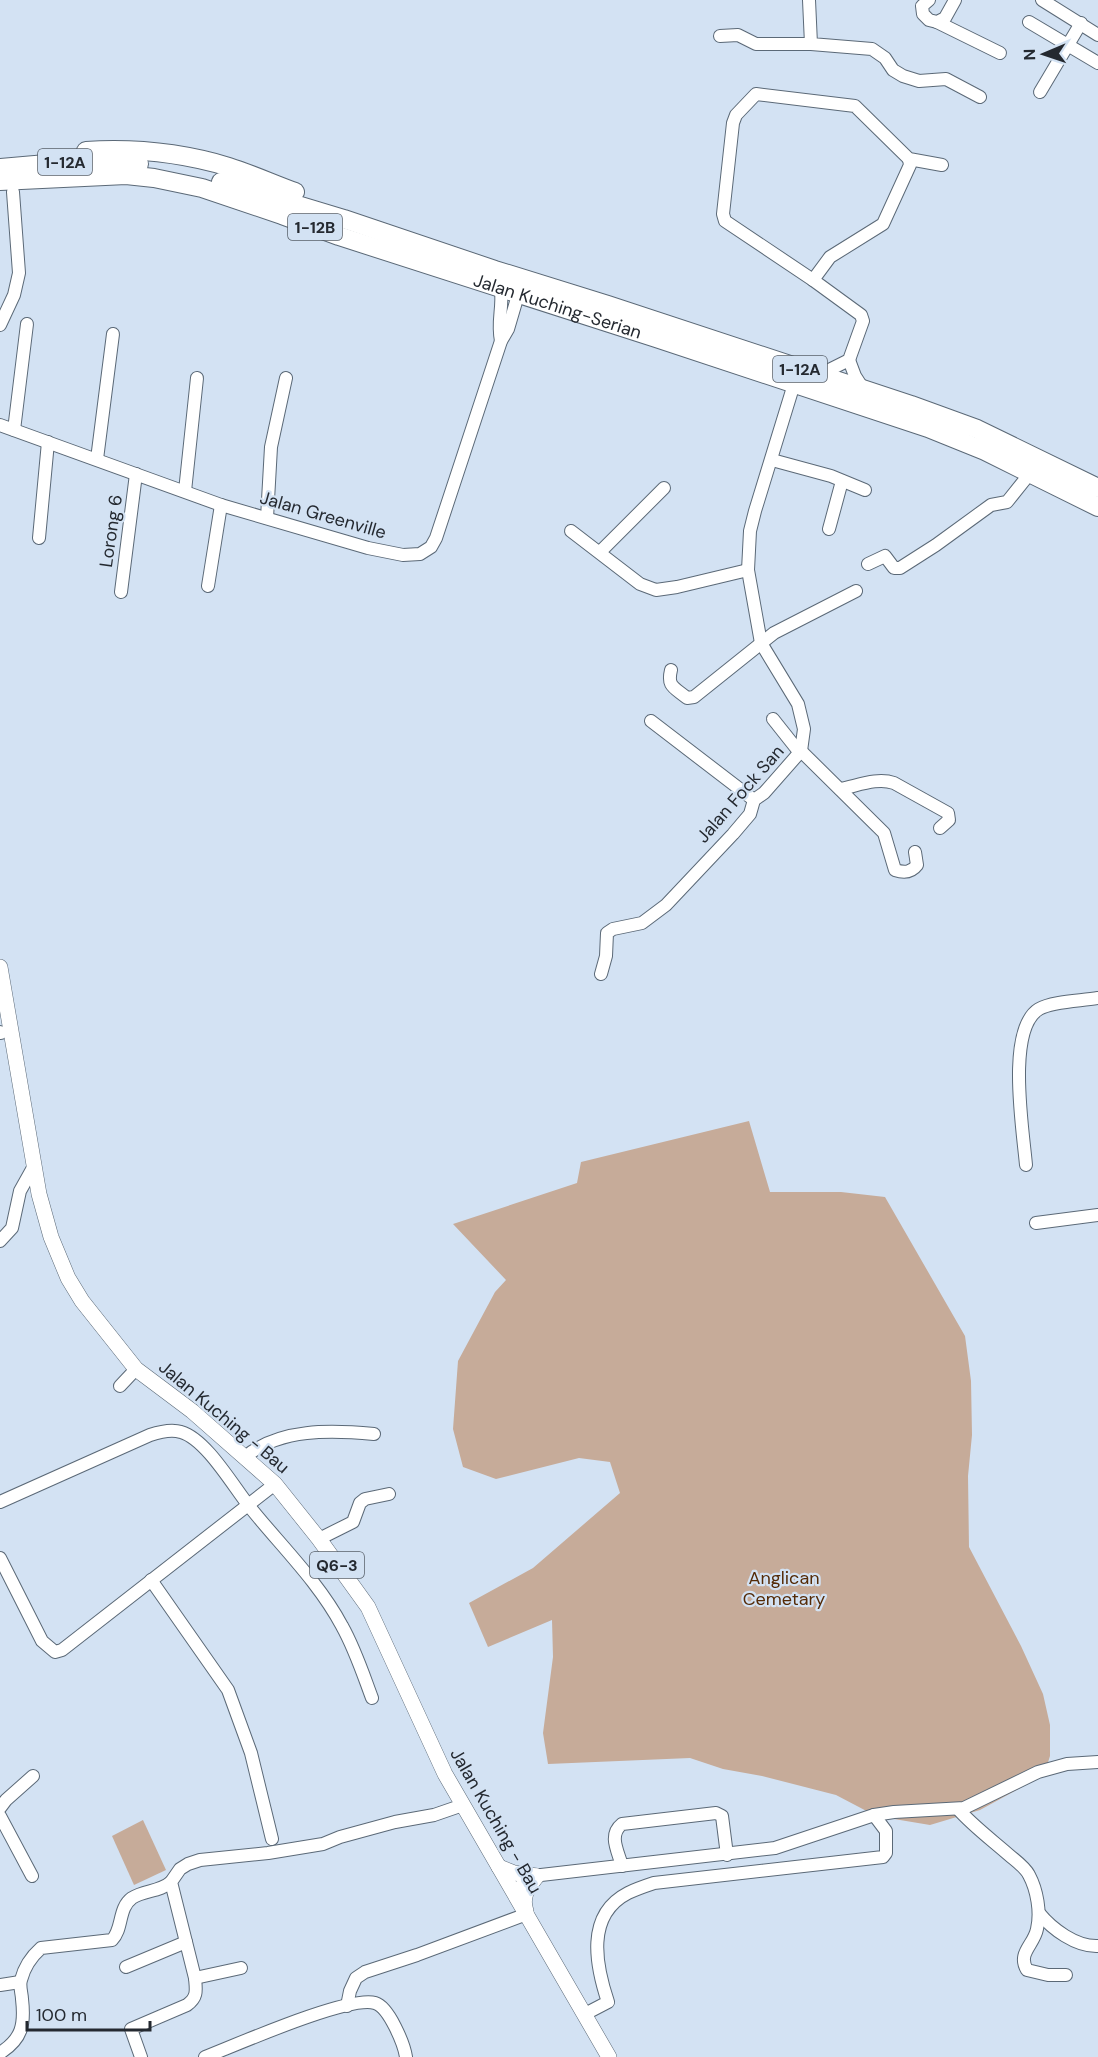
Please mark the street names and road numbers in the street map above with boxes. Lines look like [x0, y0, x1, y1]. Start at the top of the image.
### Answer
road number: 1-12A [38, 149, 92, 175]
road number: 1-12B [288, 214, 342, 240]
street label: Jalan Kuching-Serian [470, 268, 645, 345]
road number: 1-12A [773, 356, 827, 382]
street label: Jalan Greenville [257, 485, 389, 545]
street label: Lorong 6 [94, 493, 128, 569]
street label: Jalan Fock San [691, 740, 789, 848]
street label: Jalan Kuching - Bau [154, 1355, 294, 1479]
road number: Q6-3 [310, 1552, 364, 1578]
street label: Jalan Kuching - Bau [445, 1744, 547, 1898]

